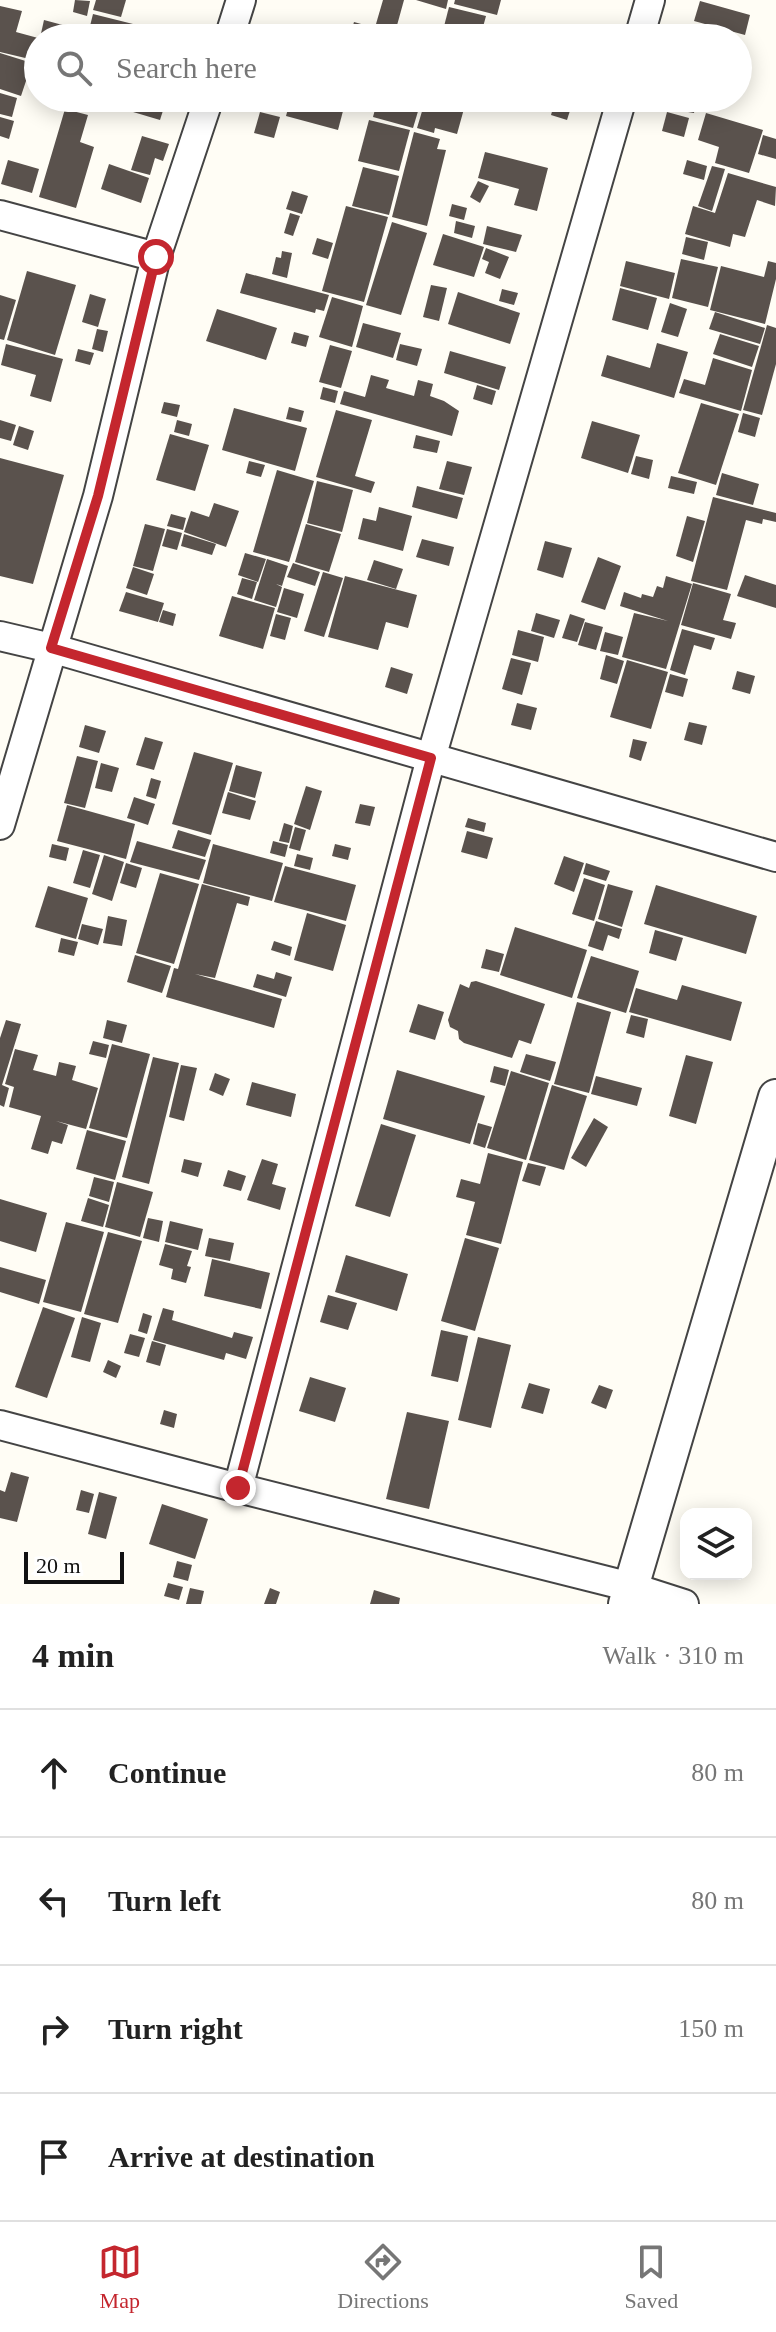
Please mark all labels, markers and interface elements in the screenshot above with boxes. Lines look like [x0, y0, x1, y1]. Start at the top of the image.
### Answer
search box [24, 24, 752, 112]
icon: search [52, 46, 96, 90]
text: Search here [116, 51, 257, 84]
route start [138, 239, 174, 275]
route end [220, 1470, 256, 1506]
map controls [680, 1508, 752, 1580]
button: layers [680, 1508, 752, 1580]
scale bar [24, 1548, 124, 1584]
text: 20 m [36, 1553, 81, 1578]
text: 4 min [32, 1637, 114, 1674]
text: Walk · 310 m [602, 1641, 744, 1670]
icon: ahead [32, 1751, 76, 1795]
text: Continue [108, 1756, 226, 1789]
text: 80 m [691, 1758, 744, 1787]
icon: left [32, 1879, 76, 1923]
text: Turn left [108, 1884, 221, 1917]
text: 80 m [691, 1886, 744, 1915]
icon: right [32, 2007, 76, 2051]
text: Turn right [108, 2012, 243, 2045]
text: 150 m [678, 2014, 744, 2043]
icon: arrive [32, 2135, 76, 2179]
text: Arrive at destination [108, 2140, 375, 2173]
tab: Map [98, 2240, 142, 2314]
tab: Directions [337, 2240, 429, 2314]
tab: Saved [624, 2240, 678, 2314]

